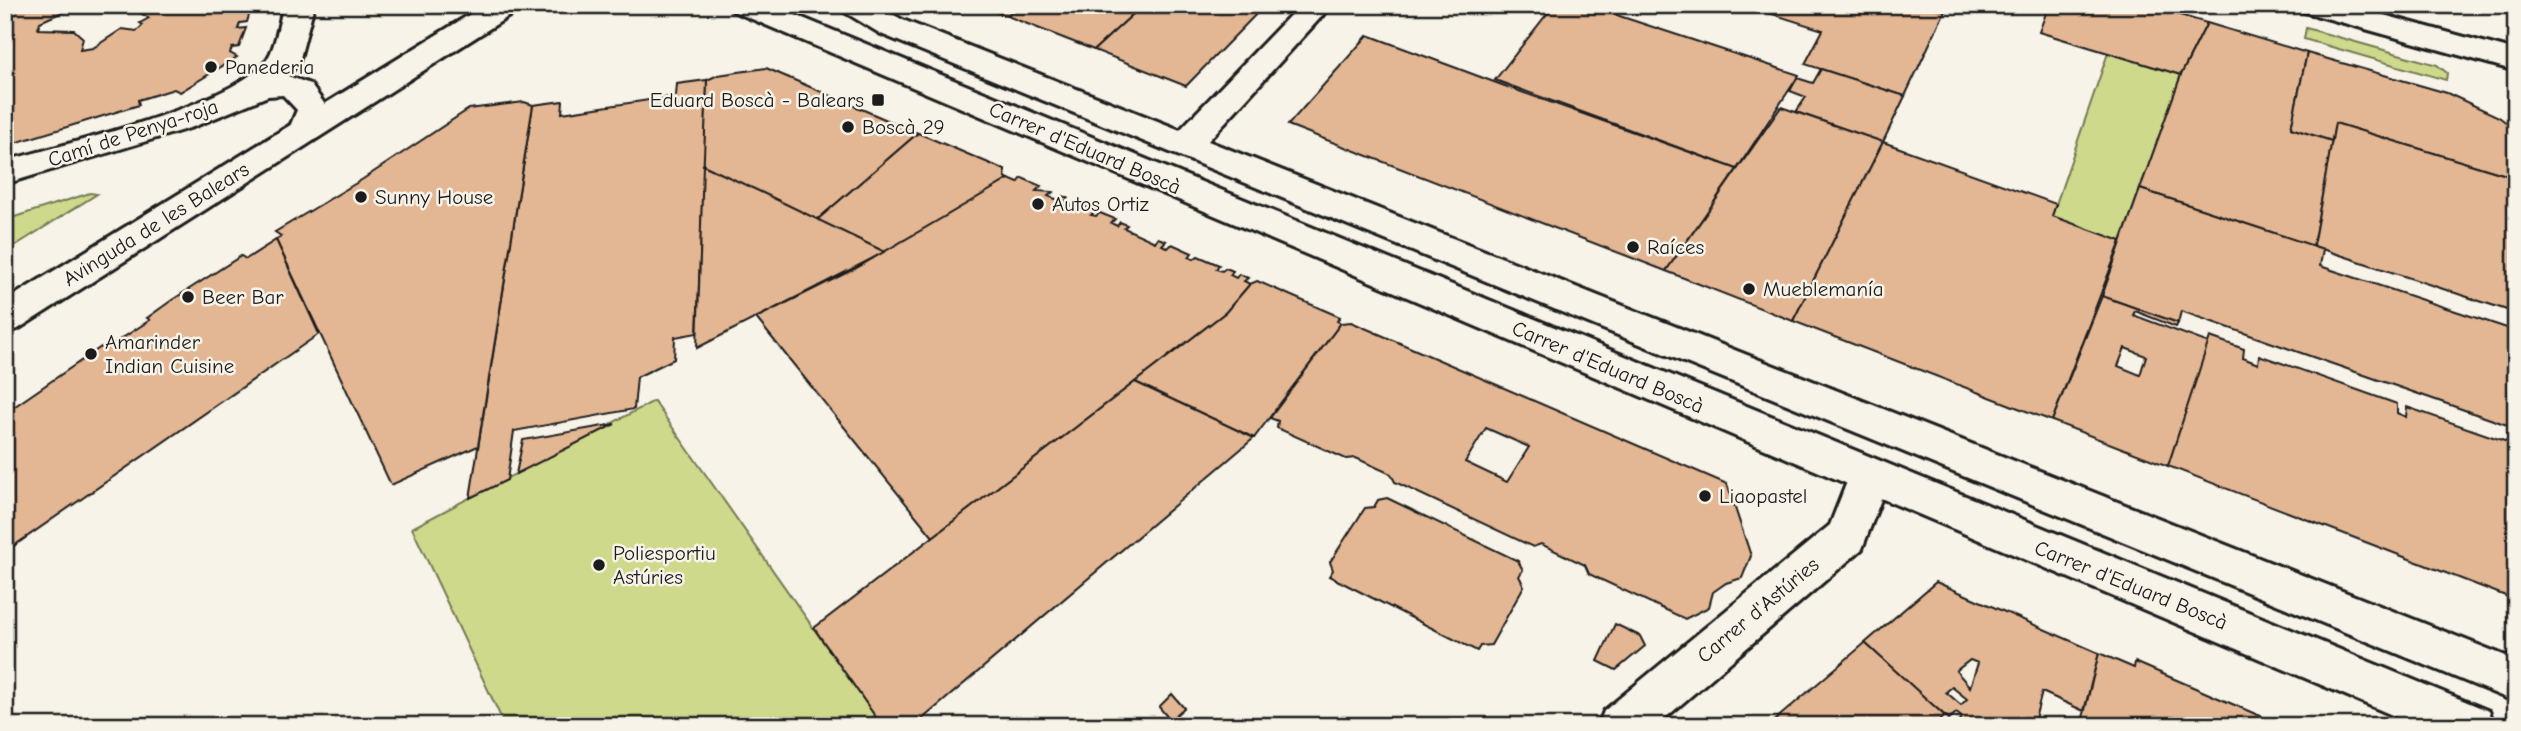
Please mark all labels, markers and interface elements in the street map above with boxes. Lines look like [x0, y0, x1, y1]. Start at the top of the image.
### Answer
place label: Panederia [225, 55, 314, 79]
marker: Panederia [203, 59, 219, 75]
place label: Eduard Boscà - Balears [650, 88, 864, 112]
marker: Eduard Boscà - Balears [870, 92, 886, 108]
street label: Camí de Penya-roja [45, 94, 221, 172]
street label: Carrer d'Eduard Boscà [986, 97, 1184, 199]
place label: Boscà 29 [862, 115, 945, 139]
marker: Boscà 29 [840, 119, 856, 135]
street label: Avinguda de les Balears [59, 157, 253, 291]
place label: Sunny House [375, 185, 493, 209]
marker: Sunny House [353, 189, 369, 205]
place label: Autos Ortiz [1052, 192, 1149, 216]
marker: Autos Ortiz [1030, 196, 1046, 212]
place label: Raíces [1647, 235, 1704, 259]
marker: Raíces [1625, 239, 1641, 255]
place label: Mueblemanía [1763, 277, 1884, 301]
marker: Mueblemanía [1741, 281, 1757, 297]
place label: Beer Bar [202, 285, 284, 309]
marker: Beer Bar [180, 289, 196, 305]
street label: Carrer d'Eduard Boscà [1509, 316, 1707, 418]
place label: Amarinder Indian Cuisine [105, 330, 234, 378]
marker: Amarinder Indian Cuisine [83, 346, 99, 362]
place label: Liaopastel [1719, 484, 1807, 508]
marker: Liaopastel [1697, 488, 1713, 504]
street label: Carrer d'Eduard Boscà [2031, 535, 2231, 635]
place label: Poliesportiu Astúries [613, 541, 716, 589]
street label: Carrer d'Astúries [1692, 552, 1824, 668]
marker: Poliesportiu Astúries [591, 557, 607, 573]

